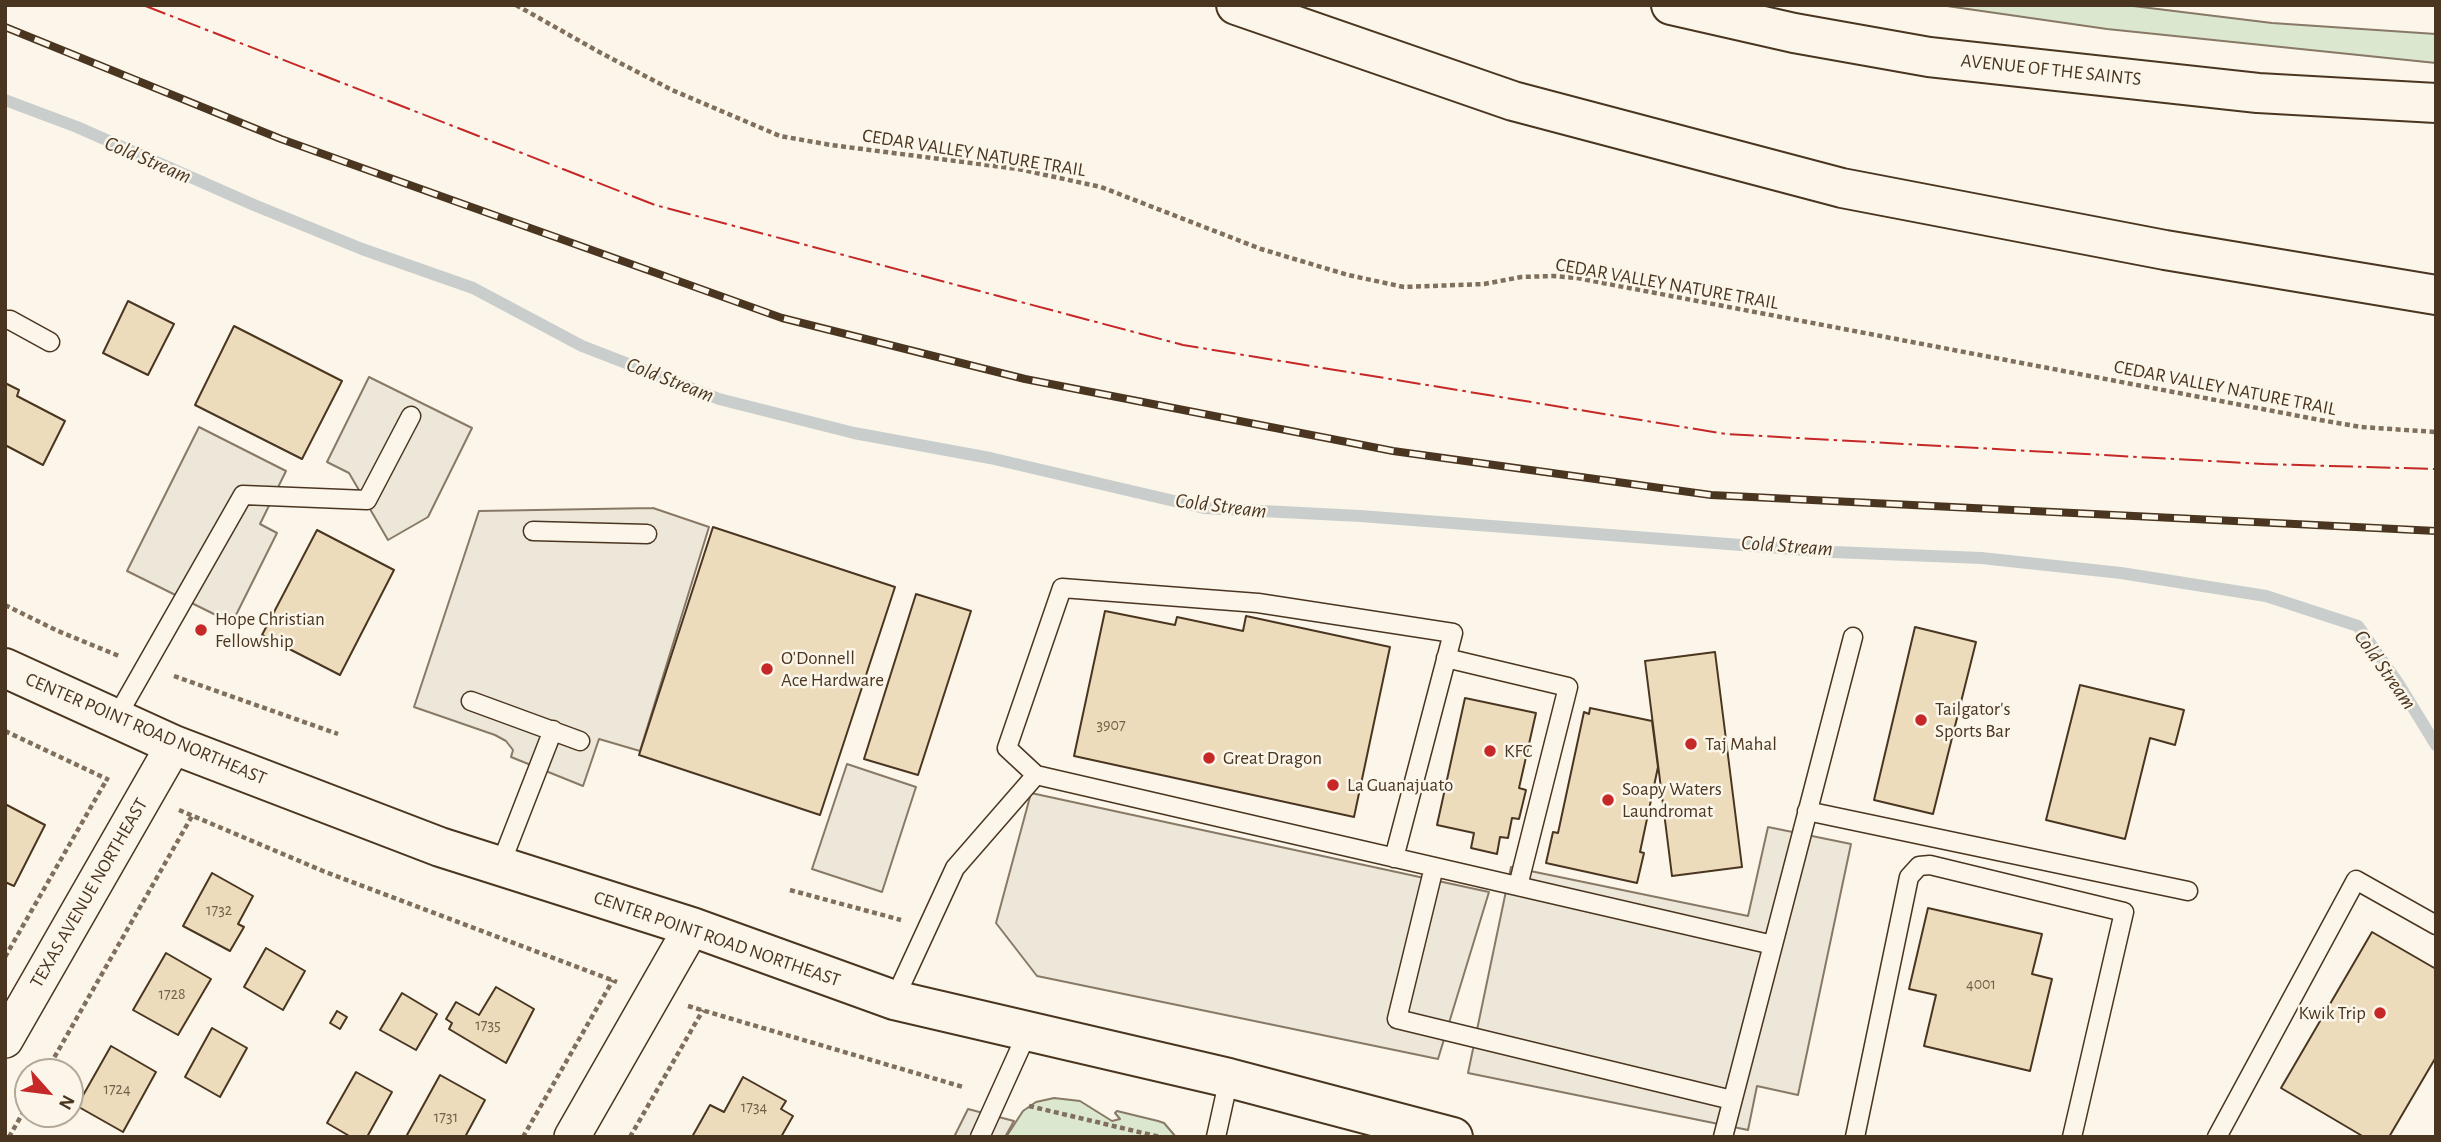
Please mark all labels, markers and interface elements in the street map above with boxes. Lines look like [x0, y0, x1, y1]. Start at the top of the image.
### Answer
street label: AVENUE OF THE SAINTS [1960, 49, 2142, 91]
street label: CEDAR VALLEY NATURE TRAIL [861, 124, 1087, 182]
water label: Cold Stream [101, 130, 195, 190]
street label: CEDAR VALLEY NATURE TRAIL [1554, 253, 1780, 315]
water label: Cold Stream [623, 352, 717, 408]
street label: CEDAR VALLEY NATURE TRAIL [2112, 355, 2338, 421]
water label: Cold Stream [1174, 488, 1268, 524]
water label: Cold Stream [1740, 530, 1834, 562]
place label: Hope Christian Fellowship [215, 608, 325, 652]
marker: Hope Christian Fellowship [193, 622, 209, 638]
water label: Cold Stream [2348, 625, 2422, 715]
place label: O'Donnell Ace Hardware [781, 647, 884, 691]
marker: O'Donnell Ace Hardware [759, 661, 775, 677]
street label: CENTER POINT ROAD NORTHEAST [22, 668, 270, 790]
place label: Tailgator's Sports Bar [1935, 698, 2011, 742]
marker: Tailgator's Sports Bar [1913, 712, 1929, 728]
house number: 3907 [1096, 715, 1126, 735]
place label: Taj Mahal [1705, 733, 1777, 755]
marker: Taj Mahal [1683, 736, 1699, 752]
place label: KFC [1504, 740, 1532, 762]
marker: KFC [1482, 743, 1498, 759]
place label: Great Dragon [1223, 747, 1322, 769]
marker: Great Dragon [1201, 750, 1217, 766]
place label: La Guanajuato [1347, 774, 1453, 796]
marker: La Guanajuato [1325, 777, 1341, 793]
place label: Soapy Waters Laundromat [1622, 778, 1722, 822]
marker: Soapy Waters Laundromat [1600, 792, 1616, 808]
street label: TEXAS AVENUE NORTHEAST [25, 794, 153, 992]
street label: CENTER POINT ROAD NORTHEAST [591, 886, 843, 992]
house number: 1732 [206, 900, 232, 920]
house number: 4001 [1966, 974, 1996, 994]
house number: 1728 [158, 984, 186, 1004]
place label: Kwik Trip [2298, 1002, 2366, 1024]
marker: Kwik Trip [2372, 1005, 2388, 1021]
house number: 1735 [475, 1015, 501, 1035]
north arrow [14, 1058, 84, 1128]
house number: 1724 [103, 1079, 131, 1099]
text: N [55, 1092, 78, 1112]
house number: 1734 [741, 1097, 767, 1117]
house number: 1731 [434, 1107, 458, 1127]

